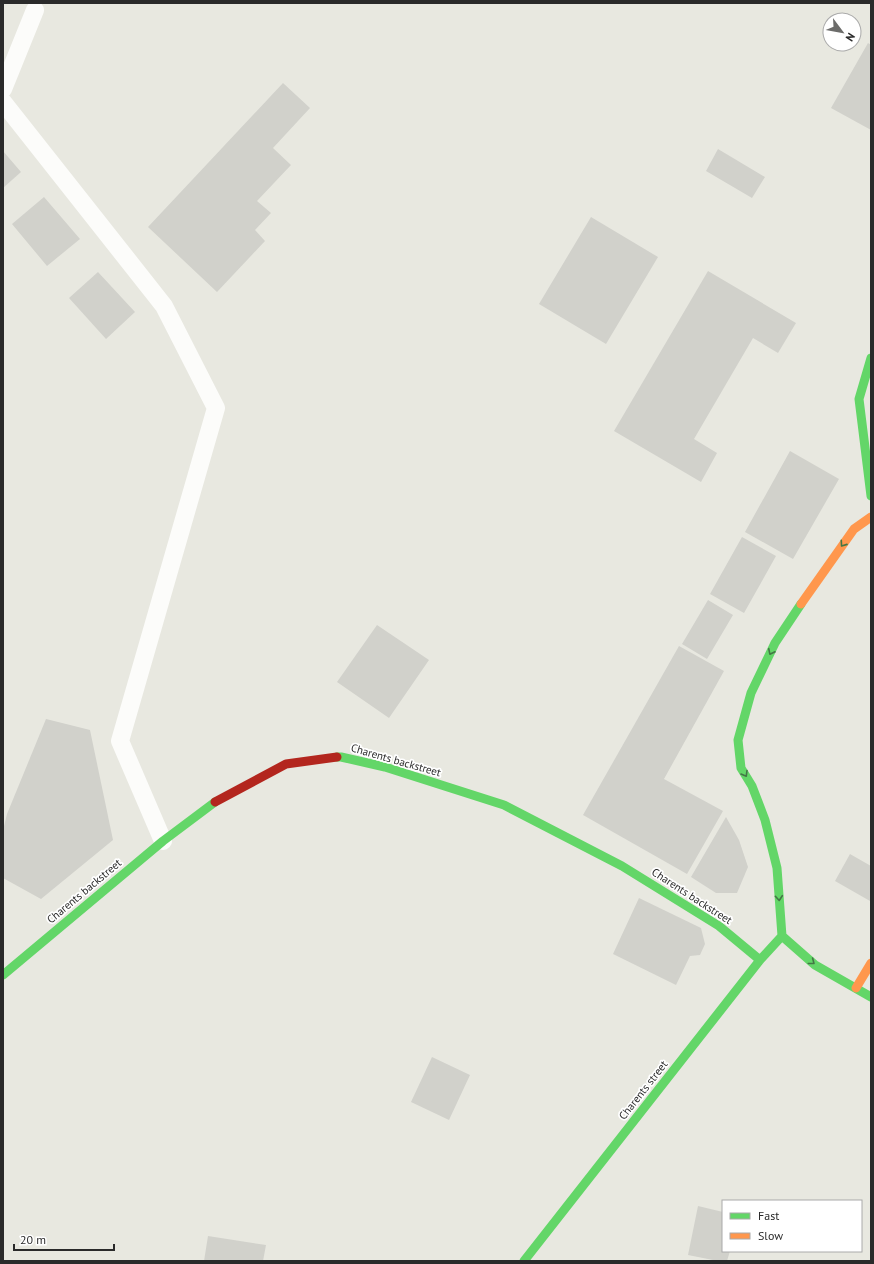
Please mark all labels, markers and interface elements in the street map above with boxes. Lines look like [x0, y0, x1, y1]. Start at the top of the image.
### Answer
north arrow [822, 12, 862, 52]
text: N [843, 31, 858, 44]
one-way arrow [841, 539, 848, 546]
one-way arrow [768, 647, 776, 655]
street label: Charents backstreet [349, 740, 443, 780]
one-way arrow [740, 770, 747, 777]
street label: Charents backstreet [44, 856, 124, 926]
street label: Charents backstreet [649, 865, 735, 927]
one-way arrow [775, 895, 784, 901]
one-way arrow [807, 957, 814, 964]
street label: Charents street [616, 1057, 671, 1122]
legend [722, 1200, 862, 1252]
text: Fast [758, 1208, 779, 1223]
scale bar [14, 1226, 114, 1252]
text: Slow [758, 1228, 783, 1243]
text: 20 m [20, 1232, 46, 1247]

